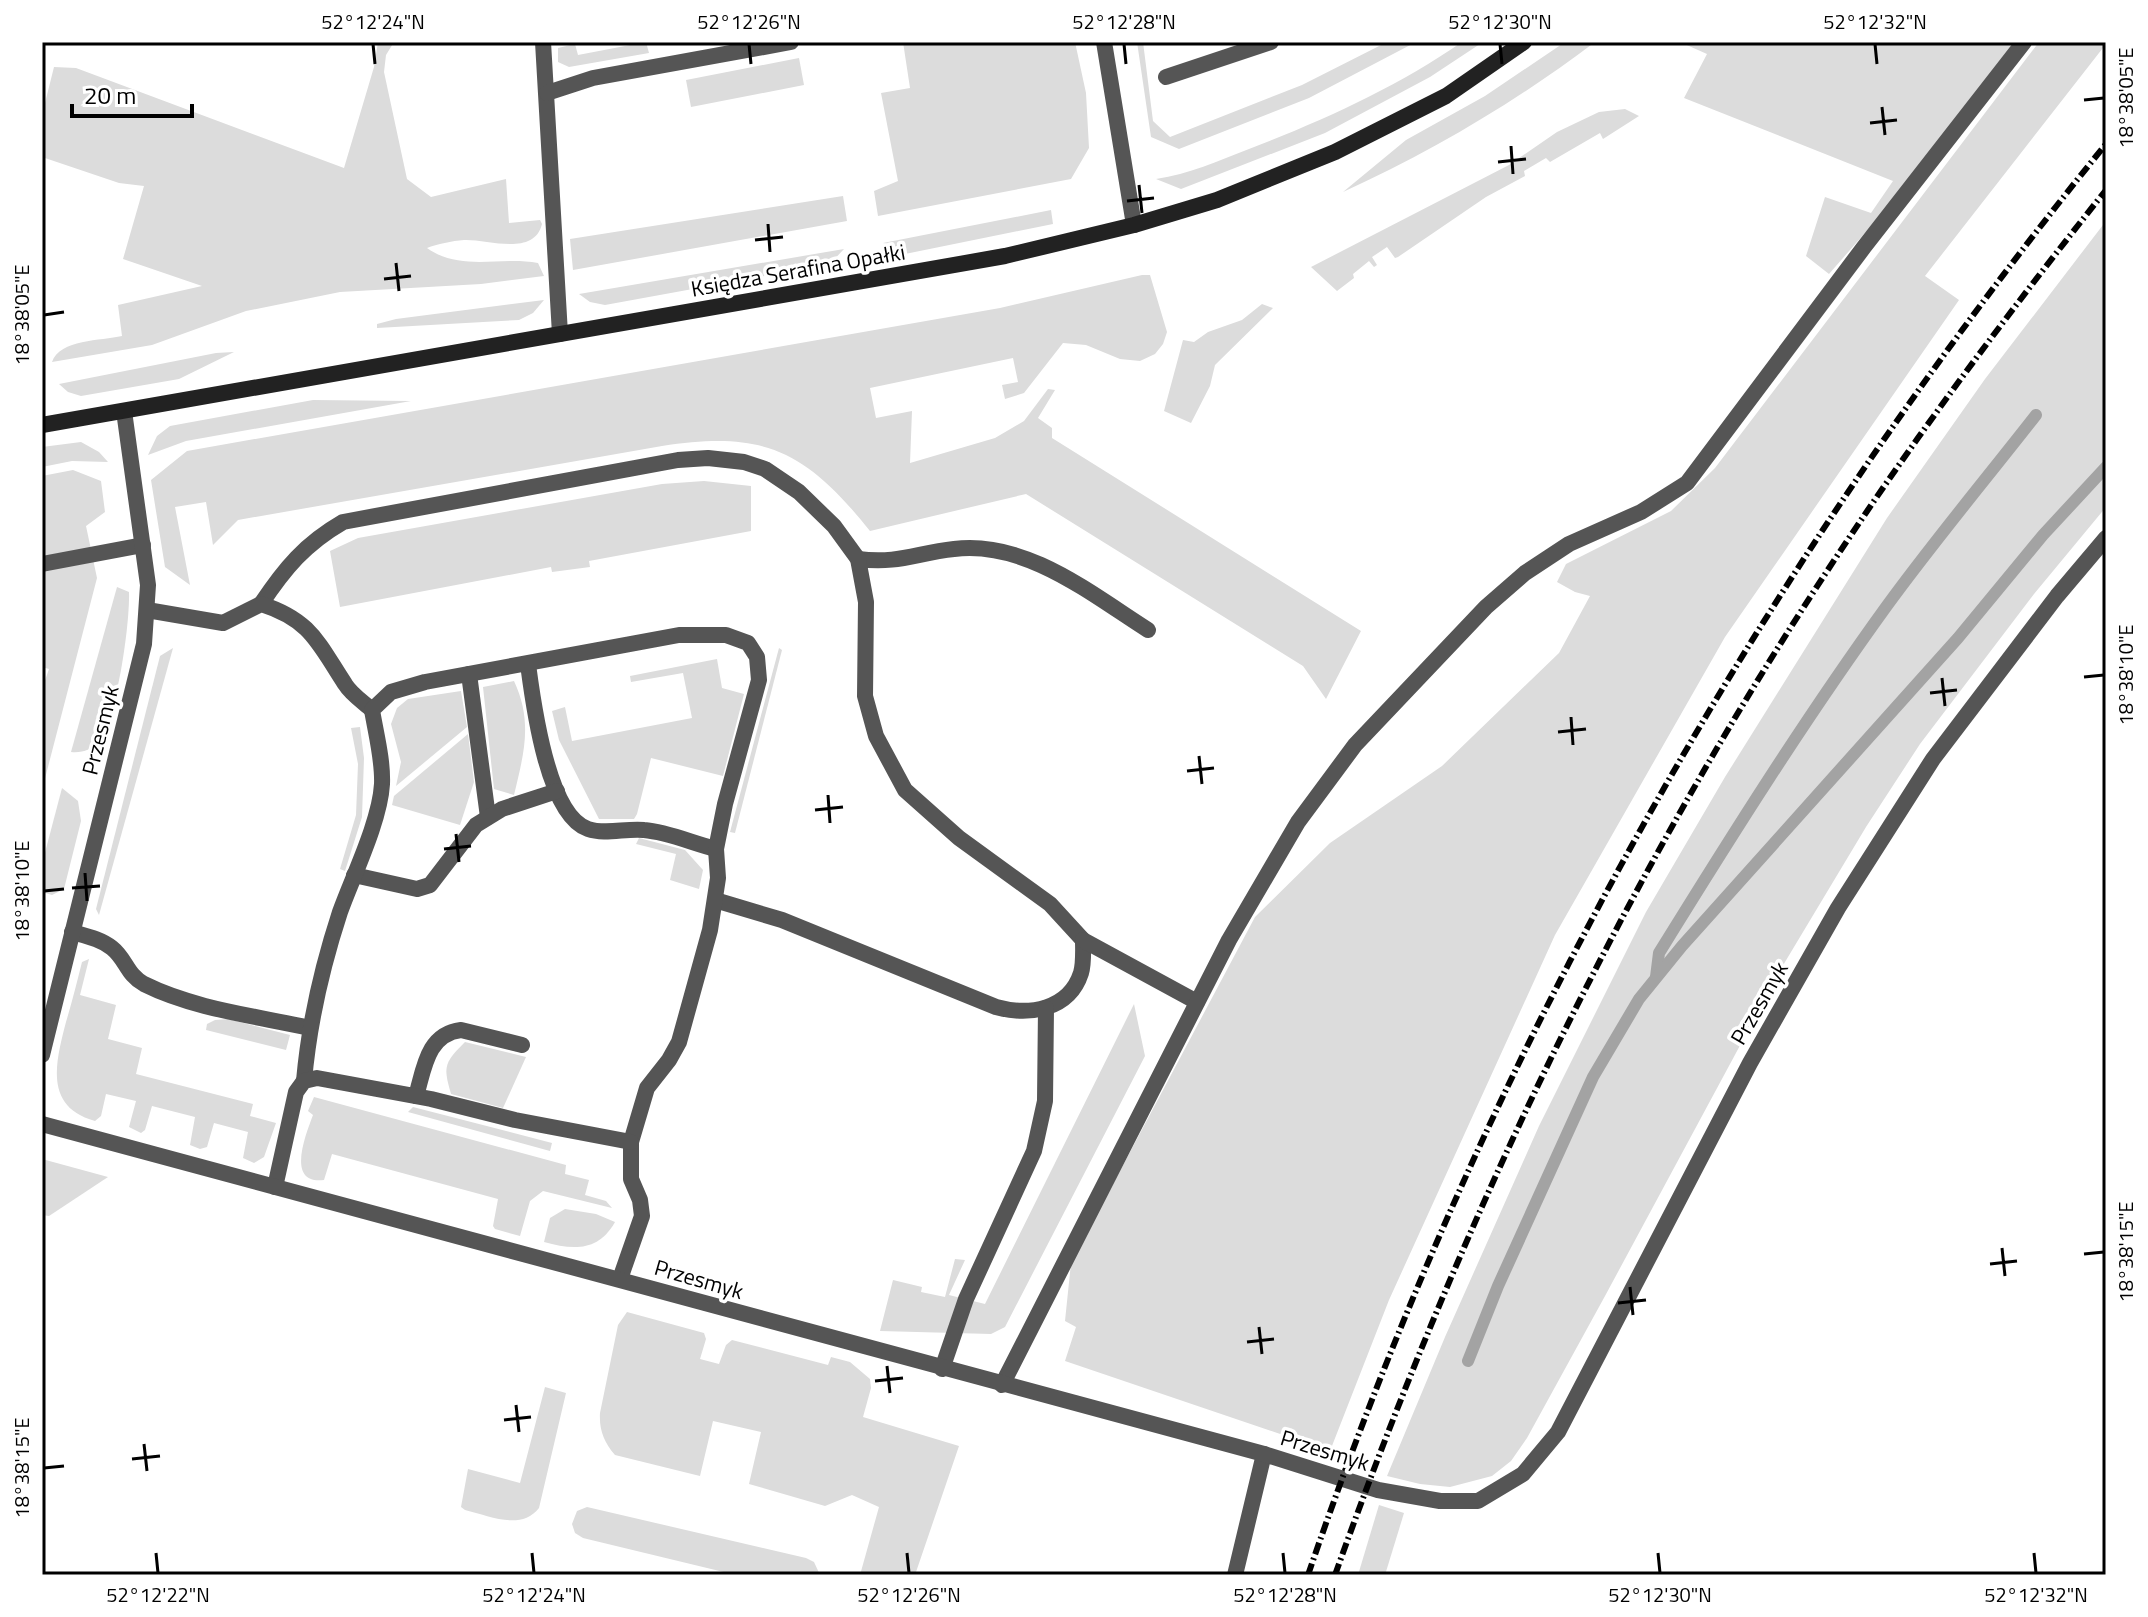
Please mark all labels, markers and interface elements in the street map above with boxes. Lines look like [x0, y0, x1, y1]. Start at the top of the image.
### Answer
text: 52°12'24"N [321, 6, 425, 37]
text: 52°12'26"N [697, 6, 801, 37]
text: 52°12'28"N [1072, 6, 1176, 37]
text: 52°12'30"N [1448, 6, 1552, 37]
text: 52°12'32"N [1823, 6, 1927, 37]
text: 18°38'05"E [2110, 47, 2141, 149]
scale bar [72, 68, 192, 118]
text: 20 m [84, 77, 136, 113]
street label: Księdza Serafina Opałki [688, 234, 908, 306]
text: 18°38'05"E [6, 264, 37, 366]
text: 18°38'10"E [2110, 624, 2141, 726]
street label: Przesmyk [72, 681, 128, 778]
text: 18°38'10"E [6, 840, 37, 942]
street label: Przesmyk [1721, 955, 1797, 1051]
text: 18°38'15"E [2110, 1201, 2141, 1303]
street label: Przesmyk [650, 1250, 748, 1308]
text: 18°38'15"E [6, 1417, 37, 1519]
street label: Przesmyk [1276, 1420, 1374, 1480]
text: 52°12'22"N [106, 1579, 210, 1610]
text: 52°12'24"N [482, 1579, 586, 1610]
text: 52°12'26"N [857, 1579, 961, 1610]
text: 52°12'28"N [1233, 1579, 1337, 1610]
text: 52°12'30"N [1608, 1579, 1712, 1610]
text: 52°12'32"N [1984, 1579, 2088, 1610]

